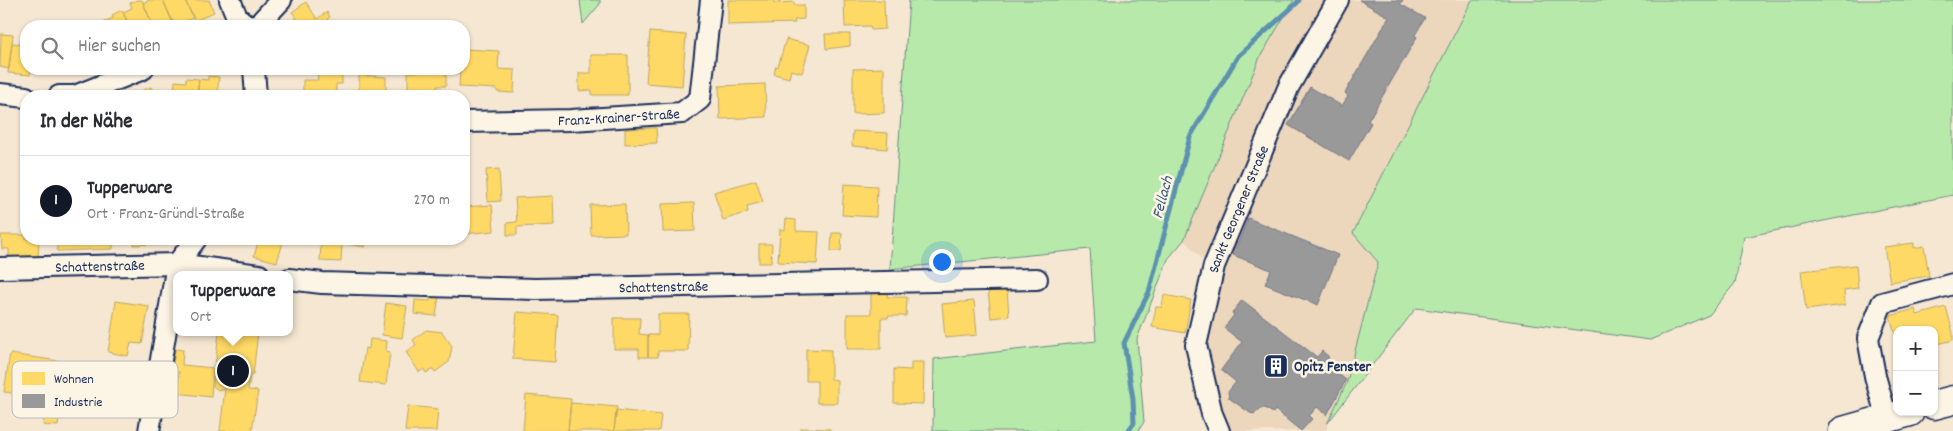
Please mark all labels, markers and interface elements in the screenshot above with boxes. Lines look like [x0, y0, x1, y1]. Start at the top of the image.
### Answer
search box [20, 20, 470, 75]
icon: search [38, 34, 66, 62]
text: Hier suchen [78, 34, 161, 61]
street label: Franz-Krainer-Straße [558, 104, 681, 133]
text: In der Nähe [40, 108, 132, 138]
street label: Sankt Georgener Straße [1204, 142, 1276, 275]
water label: Fellach [1147, 173, 1180, 221]
text: Tupperware [87, 176, 172, 203]
text: 1 [54, 189, 58, 212]
text: 270 m [414, 189, 450, 212]
text: Ort · Franz-Gründl-Straße [87, 203, 245, 226]
your location [929, 249, 955, 275]
street label: Schattenstraße [55, 256, 145, 280]
popup [173, 271, 293, 336]
street label: Schattenstraße [619, 277, 709, 300]
text: Tupperware [190, 279, 276, 306]
text: Ort [190, 306, 211, 329]
map controls [1893, 326, 1938, 416]
button: + [1893, 326, 1938, 371]
pin: 1 [217, 352, 249, 390]
building icon: Opitz Fenster [1263, 353, 1289, 379]
place label: Opitz Fenster [1294, 357, 1372, 379]
legend [12, 361, 178, 418]
text: Wohnen [54, 370, 94, 390]
button: − [1893, 371, 1938, 416]
text: Industrie [54, 393, 102, 413]

